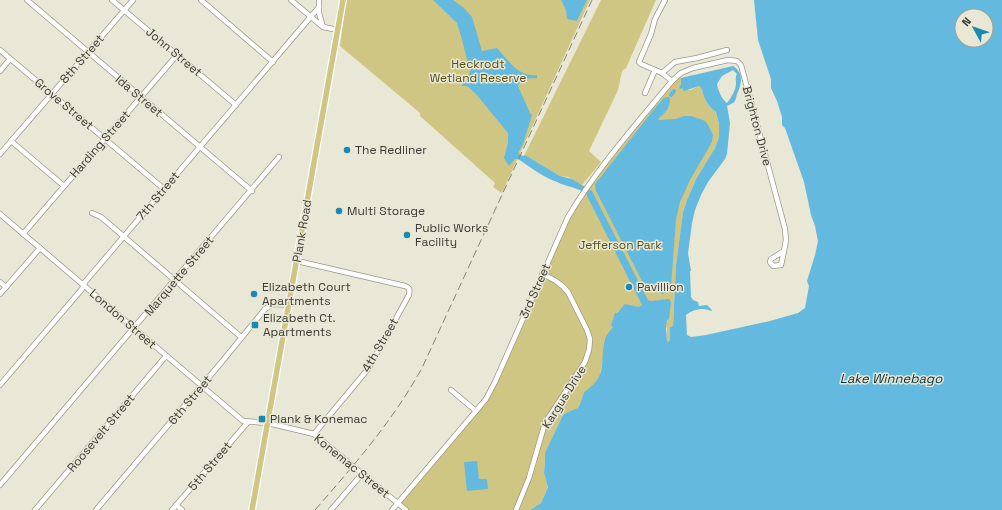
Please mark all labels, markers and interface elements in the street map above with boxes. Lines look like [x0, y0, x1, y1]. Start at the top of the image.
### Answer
north arrow [954, 8, 994, 48]
text: N [959, 14, 974, 29]
street label: John Street [143, 24, 205, 80]
street label: 8th Street [56, 31, 108, 87]
park label: Heckrodt Wetland Reserve [430, 56, 526, 86]
street label: Ida Street [112, 71, 166, 121]
street label: Grove Street [31, 75, 97, 133]
street label: Brighton Drive [739, 84, 775, 168]
street label: Harding Street [66, 107, 134, 181]
place label: The Redliner [355, 142, 427, 158]
marker: The Redliner [342, 145, 352, 155]
street label: 7th Street [133, 168, 183, 224]
street label: Plank Road [289, 198, 315, 264]
place label: Multi Storage [347, 203, 425, 219]
marker: Multi Storage [334, 206, 344, 216]
place label: Public Works Facility [415, 220, 488, 250]
marker: Public Works Facility [402, 230, 412, 240]
street label: Marquette Street [141, 233, 217, 319]
park label: Jefferson Park [578, 237, 662, 253]
street label: 3rd Street [516, 261, 554, 321]
place label: Elizabeth Court Apartments [262, 279, 351, 309]
place label: Pavillion [637, 279, 684, 295]
marker: Pavillion [624, 282, 634, 292]
street label: London Street [86, 286, 160, 352]
marker: Elizabeth Court Apartments [249, 289, 259, 299]
place label: Elizabeth Ct. Apartments [263, 310, 336, 340]
street label: 4th Street [358, 315, 402, 375]
marker: Elizabeth Ct. Apartments [250, 320, 260, 330]
street label: Kargus Drive [538, 362, 590, 432]
water label: Lake Winnebago [840, 370, 943, 387]
street label: 6th Street [165, 372, 215, 428]
street label: Roosevelt Street [64, 391, 138, 475]
place label: Plank & Konemac [270, 411, 367, 427]
marker: Plank & Konemac [257, 414, 267, 424]
street label: Konemac Street [311, 431, 393, 501]
street label: 5th Street [185, 438, 235, 494]

